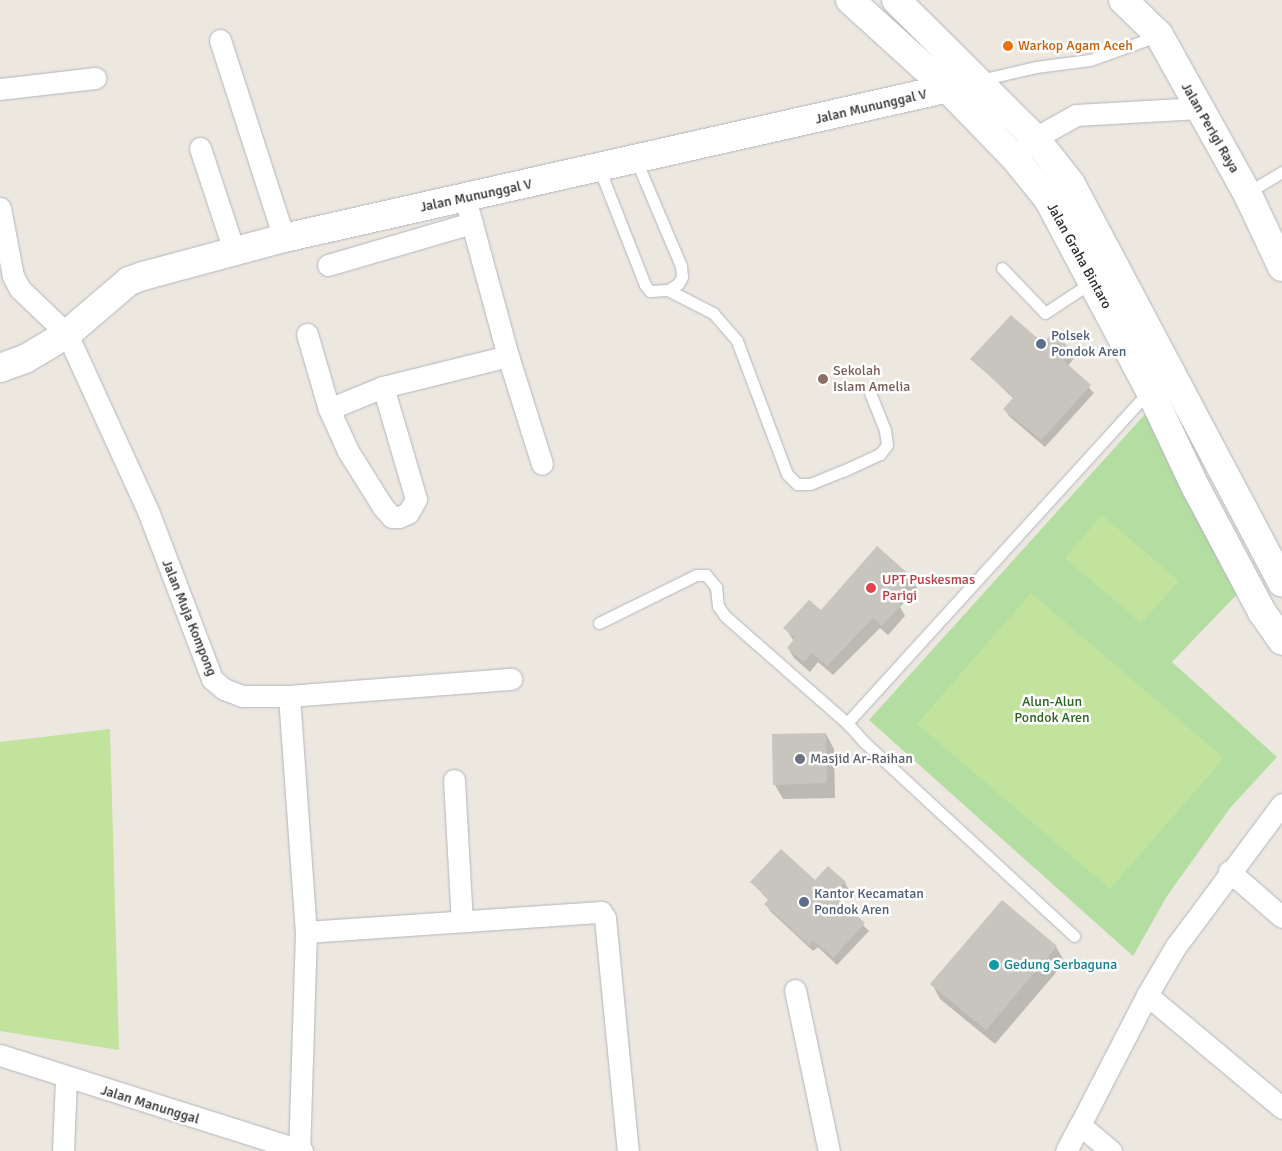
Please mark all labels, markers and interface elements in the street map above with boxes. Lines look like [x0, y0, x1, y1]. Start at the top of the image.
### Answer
place label: Warkop Agam Aceh [1018, 38, 1133, 54]
marker: Warkop Agam Aceh [1002, 40, 1014, 52]
street label: Jalan Perigi Raya [1177, 80, 1243, 176]
street label: Jalan Mununggal V [814, 86, 928, 128]
street label: Jalan Mununggal V [419, 176, 533, 216]
street label: Jalan Graha Bintaro [1043, 200, 1115, 312]
place label: Polsek Pondok Aren [1051, 328, 1126, 361]
marker: Polsek Pondok Aren [1035, 338, 1047, 350]
place label: Sekolah Islam Amelia [833, 363, 910, 396]
marker: Sekolah Islam Amelia [817, 373, 829, 385]
street label: Jalan Muja Kompong [158, 557, 220, 679]
place label: UPT Puskesmas Parigi [882, 572, 975, 604]
marker: UPT Puskesmas Parigi [864, 581, 878, 595]
park label: Alun-Alun Pondok Aren [1014, 694, 1090, 726]
place label: Masjid Ar-Raihan [810, 751, 913, 767]
marker: Masjid Ar-Raihan [794, 753, 806, 765]
place label: Kantor Kecamatan Pondok Aren [814, 886, 924, 919]
marker: Kantor Kecamatan Pondok Aren [798, 896, 810, 908]
place label: Gedung Serbaguna [1004, 957, 1117, 973]
marker: Gedung Serbaguna [988, 959, 1000, 971]
street label: Jalan Manunggal [99, 1082, 201, 1128]

